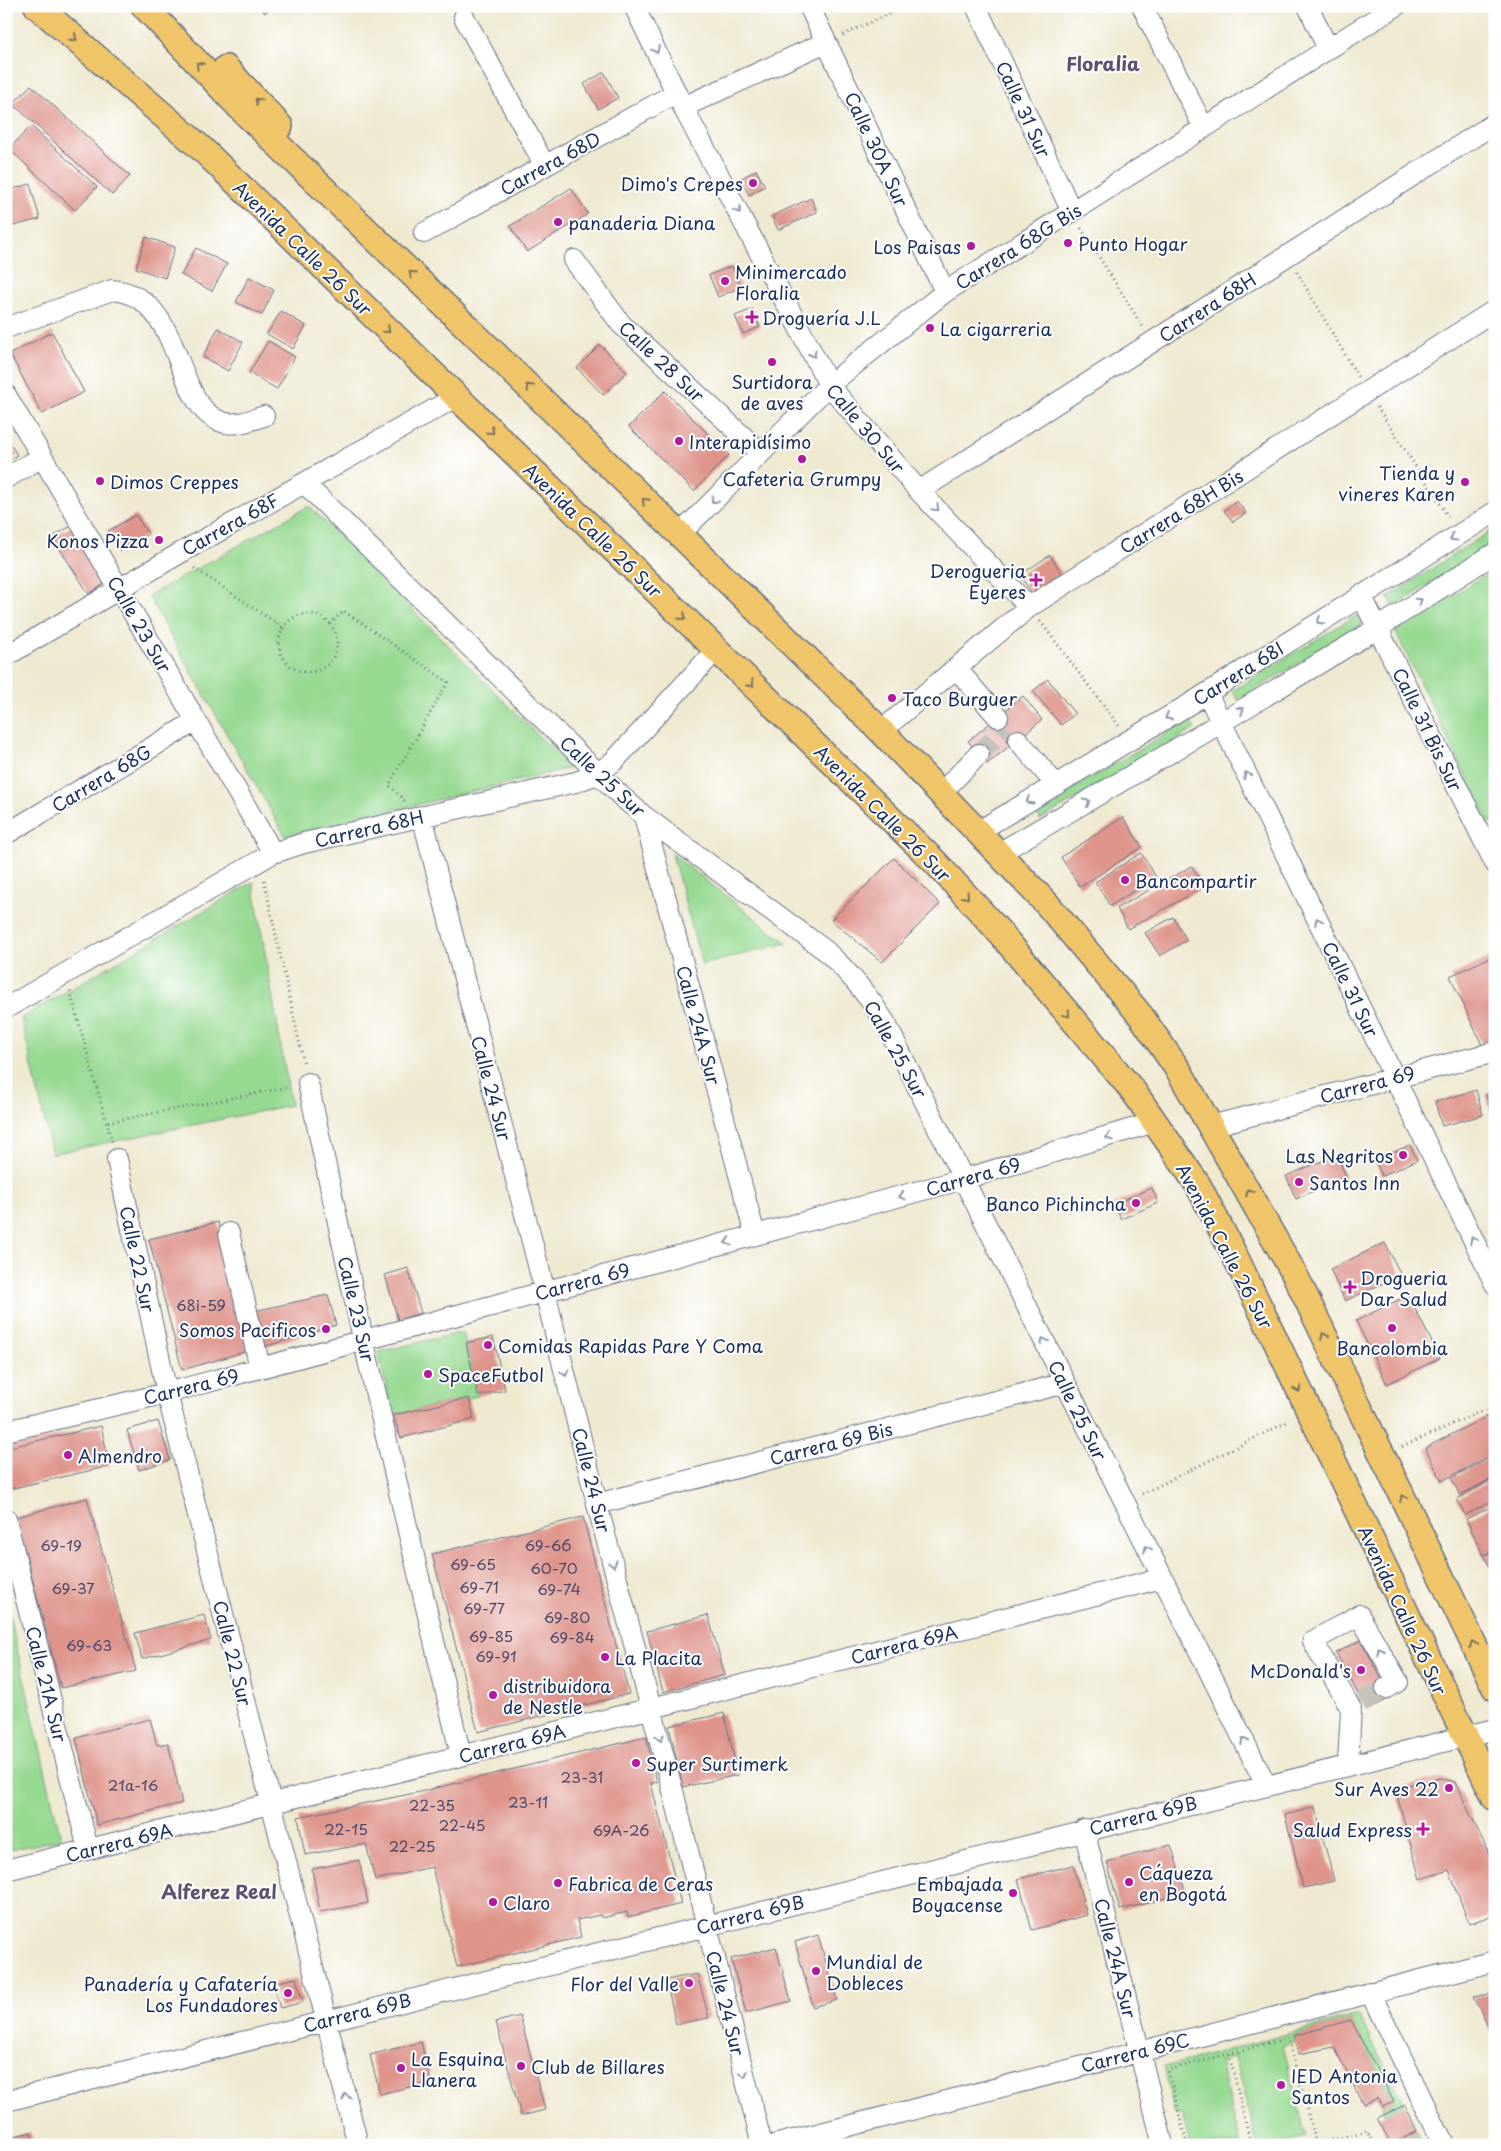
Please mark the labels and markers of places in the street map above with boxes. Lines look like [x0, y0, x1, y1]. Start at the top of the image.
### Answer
place label: Dimo's Crepes [621, 170, 743, 197]
marker: Dimo's Crepes [747, 177, 759, 189]
place label: panaderia Diana [568, 209, 716, 236]
marker: panaderia Diana [552, 216, 564, 228]
place label: Punto Hogar [1078, 230, 1188, 257]
place label: Los Paisas [873, 233, 961, 260]
marker: Punto Hogar [1062, 237, 1074, 249]
marker: Los Paisas [965, 240, 977, 252]
place label: Minimercado Floralia [735, 258, 847, 306]
marker: Minimercado Floralia [719, 275, 731, 287]
place label: Droguería J.L [762, 304, 881, 331]
marker: Droguería J.L [746, 311, 758, 323]
place label: La cigarreria [940, 315, 1053, 342]
marker: La cigarreria [924, 322, 936, 334]
marker: Surtidora de aves [766, 356, 778, 368]
place label: Surtidora de aves [731, 368, 813, 416]
place label: Interapidísimo [689, 428, 811, 455]
marker: Interapidísimo [673, 435, 685, 447]
marker: Cafeteria Grumpy [796, 453, 808, 465]
place label: Tienda y vineres Karen [1338, 459, 1455, 507]
place label: Cafeteria Grumpy [723, 465, 881, 492]
place label: Dimos Creppes [110, 468, 239, 495]
marker: Dimos Creppes [94, 475, 106, 487]
marker: Tienda y vineres Karen [1459, 476, 1471, 488]
place label: Konos Pizza [47, 527, 150, 554]
marker: Konos Pizza [153, 534, 165, 546]
place label: Derogueria Eyeres [930, 557, 1027, 605]
marker: Derogueria Eyeres [1030, 574, 1042, 586]
place label: Taco Burguer [902, 685, 1018, 712]
marker: Taco Burguer [886, 692, 898, 704]
place label: Bancompartir [1135, 867, 1258, 894]
marker: Bancompartir [1119, 874, 1131, 886]
place label: Las Negritos [1286, 1142, 1393, 1169]
marker: Las Negritos [1397, 1149, 1409, 1161]
place label: Santos Inn [1309, 1169, 1400, 1196]
marker: Santos Inn [1293, 1176, 1305, 1188]
place label: Banco Pichincha [986, 1190, 1127, 1217]
marker: Banco Pichincha [1130, 1197, 1142, 1209]
place label: Drogueria Dar Salud [1360, 1264, 1448, 1312]
marker: Drogueria Dar Salud [1344, 1281, 1356, 1293]
place label: Somos Pacificos [179, 1316, 316, 1343]
marker: Bancolombia [1386, 1322, 1398, 1334]
marker: Somos Pacificos [320, 1323, 332, 1335]
place label: Comidas Rapidas Pare Y Coma [498, 1332, 764, 1359]
place label: Bancolombia [1336, 1334, 1448, 1361]
marker: Comidas Rapidas Pare Y Coma [482, 1339, 494, 1351]
place label: SpaceFutbol [438, 1361, 544, 1388]
marker: SpaceFutbol [422, 1368, 434, 1380]
place label: Almendro [78, 1442, 162, 1469]
marker: Almendro [62, 1449, 74, 1461]
place label: La Placita [615, 1644, 703, 1671]
marker: La Placita [599, 1651, 611, 1663]
place label: McDonald's [1250, 1657, 1351, 1684]
marker: McDonald's [1355, 1664, 1367, 1676]
place label: distribuidora de Nestle [503, 1672, 611, 1720]
marker: distribuidora de Nestle [487, 1689, 499, 1701]
place label: Super Surtimerk [646, 1750, 788, 1777]
marker: Super Surtimerk [630, 1757, 642, 1769]
place label: Sur Aves 22 [1334, 1775, 1439, 1802]
marker: Sur Aves 22 [1443, 1782, 1455, 1794]
place label: Salud Express [1293, 1816, 1412, 1843]
marker: Salud Express [1416, 1822, 1430, 1836]
place label: Cáqueza en Bogotá [1139, 1859, 1228, 1907]
place label: Fabrica de Ceras [568, 1870, 713, 1897]
place label: Embajada Boyacense [911, 1870, 1004, 1918]
marker: Cáqueza en Bogotá [1123, 1876, 1135, 1888]
marker: Fabrica de Ceras [552, 1877, 564, 1889]
marker: Embajada Boyacense [1007, 1887, 1019, 1899]
place label: Claro [503, 1889, 550, 1916]
marker: Claro [487, 1896, 499, 1908]
place label: Mundial de Dobleces [826, 1948, 923, 1996]
marker: Mundial de Dobleces [810, 1965, 822, 1977]
place label: Panadería y Cafatería Los Fundadores [84, 1970, 279, 2018]
place label: Flor del Valle [570, 1970, 679, 1997]
marker: Flor del Valle [683, 1977, 695, 1989]
marker: Panadería y Cafatería Los Fundadores [282, 1987, 294, 1999]
place label: La Esquina Llanera [411, 2045, 505, 2093]
place label: Club de Billares [531, 2053, 665, 2080]
marker: Club de Billares [515, 2060, 527, 2072]
marker: La Esquina Llanera [395, 2062, 407, 2074]
place label: IED Antonia Santos [1291, 2062, 1398, 2110]
marker: IED Antonia Santos [1275, 2079, 1287, 2091]

